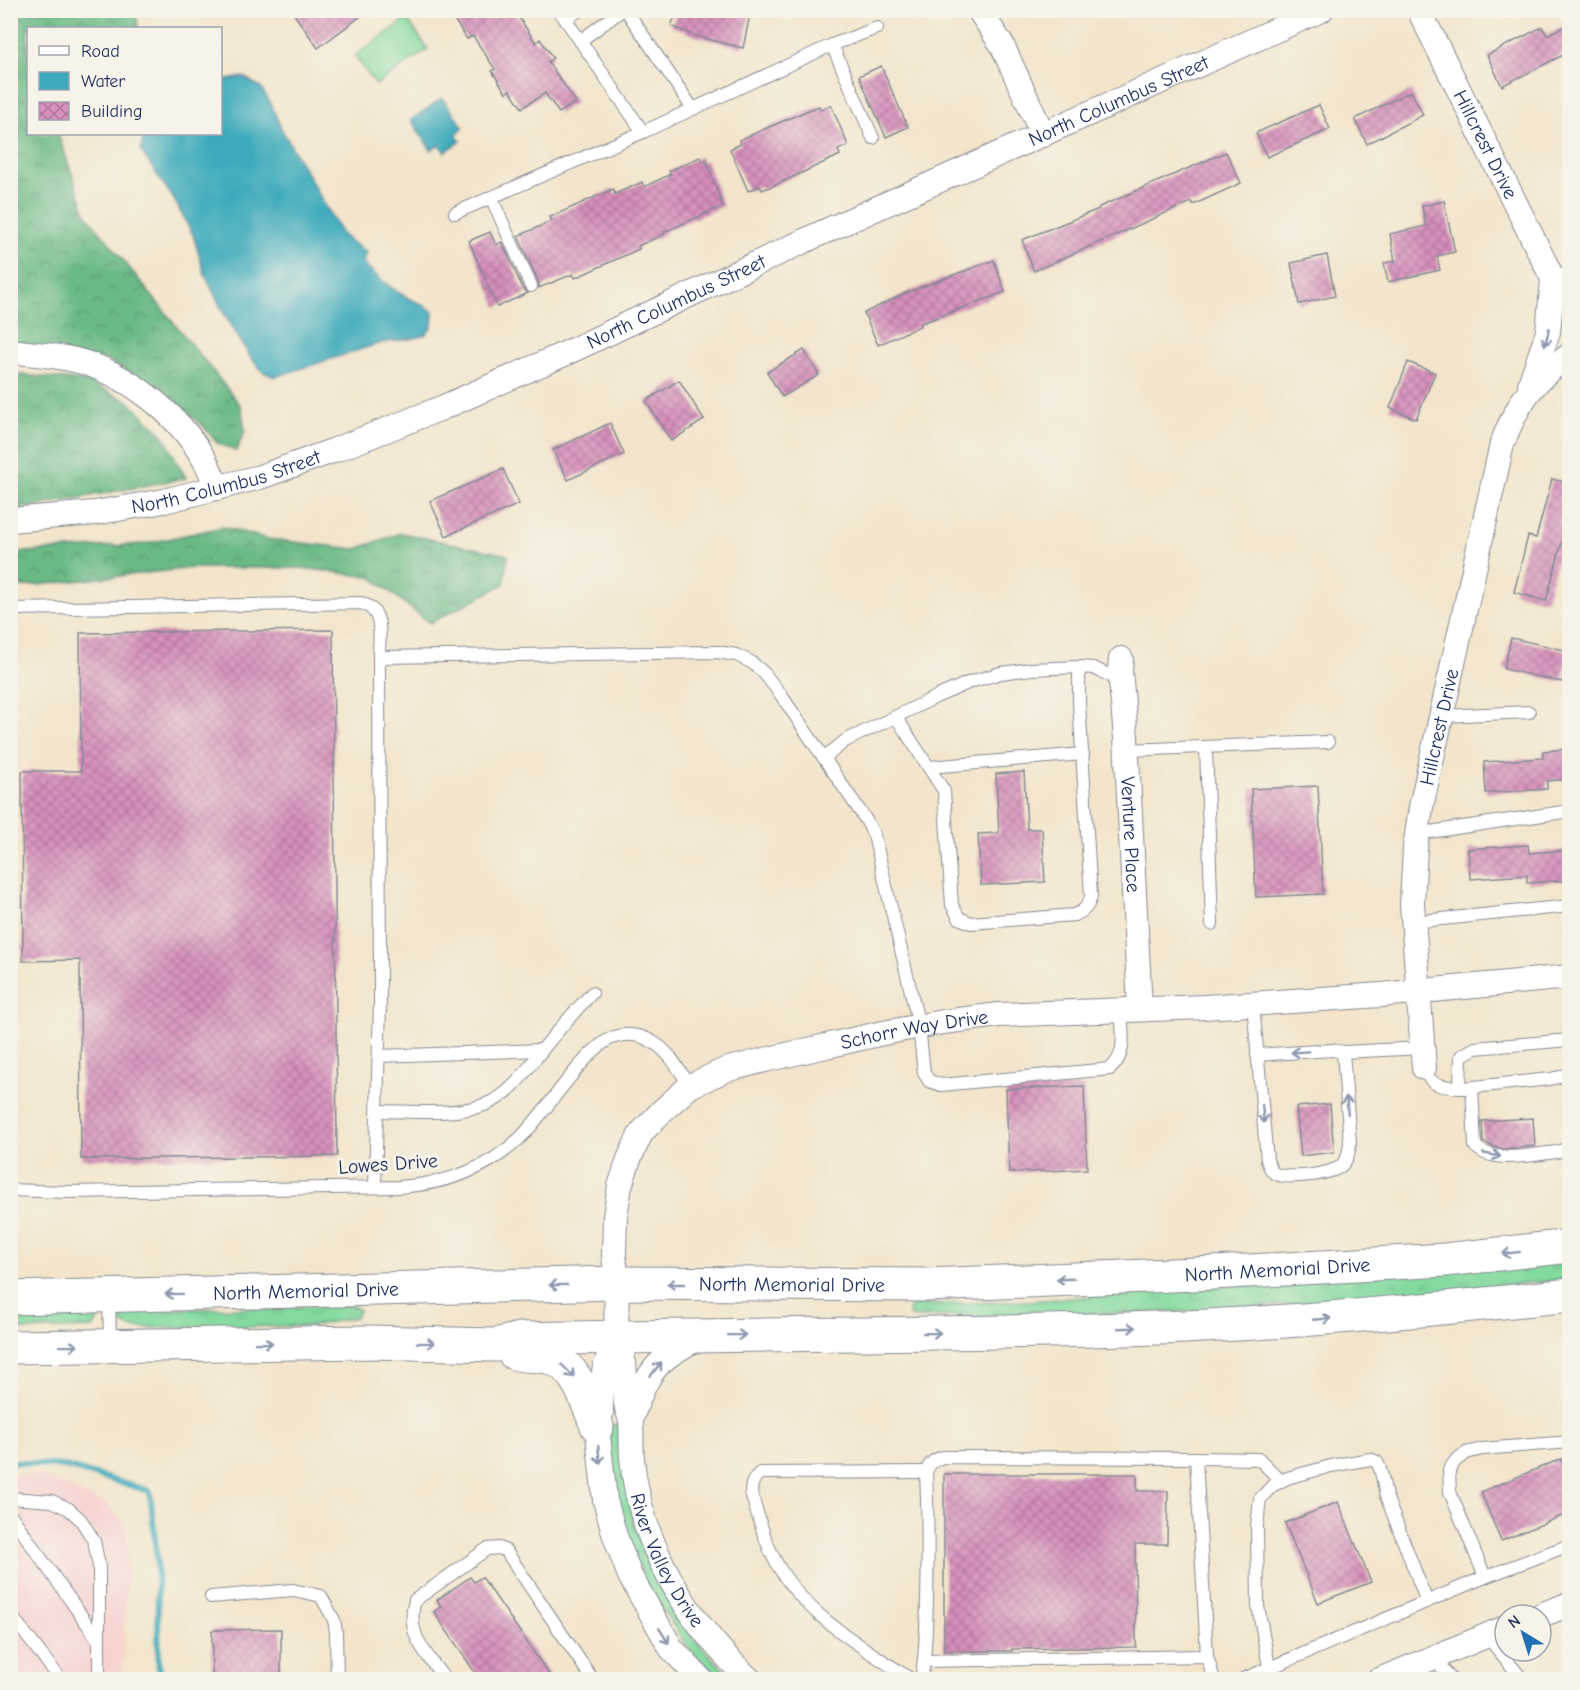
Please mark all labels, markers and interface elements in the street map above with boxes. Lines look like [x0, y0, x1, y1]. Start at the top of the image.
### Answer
legend [27, 27, 222, 135]
text: Road [81, 41, 120, 62]
street label: North Columbus Street [1025, 50, 1213, 151]
text: Water [81, 71, 126, 92]
street label: Hillcrest Drive [1449, 86, 1523, 203]
text: Building [81, 101, 143, 122]
street label: North Columbus Street [583, 249, 770, 353]
one-way arrow [1540, 327, 1552, 346]
street label: North Columbus Street [130, 444, 325, 518]
street label: Hillcrest Drive [1415, 666, 1463, 787]
street label: Venture Place [1116, 776, 1145, 893]
street label: Schorr Way Drive [838, 1005, 989, 1054]
one-way arrow [1290, 1047, 1310, 1058]
one-way arrow [1341, 1095, 1352, 1115]
one-way arrow [1258, 1103, 1269, 1123]
street label: Lowes Drive [337, 1149, 439, 1179]
one-way arrow [1482, 1150, 1501, 1161]
one-way arrow [1502, 1248, 1522, 1259]
street label: North Memorial Drive [1184, 1253, 1371, 1286]
street label: North Memorial Drive [699, 1272, 885, 1296]
one-way arrow [1056, 1273, 1076, 1284]
street label: North Memorial Drive [213, 1277, 399, 1304]
one-way arrow [667, 1278, 687, 1290]
one-way arrow [549, 1279, 569, 1291]
one-way arrow [165, 1288, 185, 1299]
one-way arrow [1311, 1313, 1331, 1324]
one-way arrow [1117, 1322, 1137, 1334]
one-way arrow [922, 1327, 942, 1339]
one-way arrow [727, 1329, 747, 1341]
one-way arrow [253, 1338, 273, 1349]
one-way arrow [415, 1338, 435, 1349]
one-way arrow [58, 1340, 78, 1352]
one-way arrow [650, 1361, 662, 1377]
one-way arrow [561, 1364, 575, 1379]
one-way arrow [594, 1445, 605, 1464]
street label: River Valley Drive [626, 1491, 709, 1632]
north arrow [1493, 1603, 1553, 1663]
text: N [1505, 1612, 1524, 1632]
one-way arrow [659, 1627, 671, 1644]

